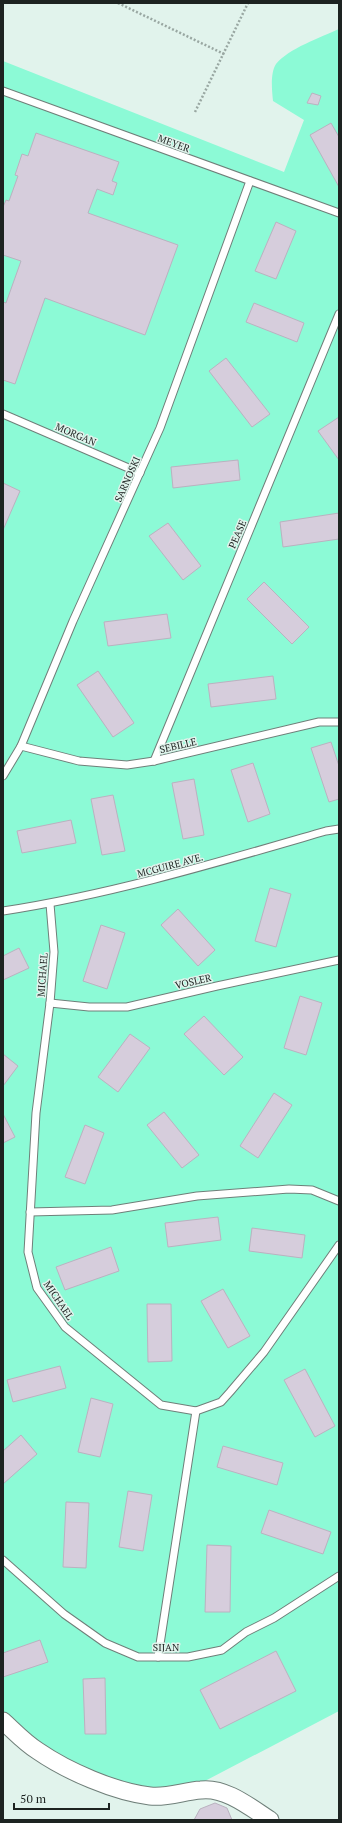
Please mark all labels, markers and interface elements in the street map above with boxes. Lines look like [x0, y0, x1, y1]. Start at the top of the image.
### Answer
street label: MEYER [156, 132, 192, 155]
street label: MORGAN [53, 420, 99, 449]
street label: SARNOSKI [112, 454, 143, 504]
street label: PEASE [226, 518, 249, 550]
street label: SEBILLE [158, 735, 198, 756]
street label: MCGUIRE AVE. [136, 850, 205, 881]
street label: MICHAEL [34, 952, 51, 997]
street label: VOSLER [174, 971, 213, 992]
street label: MICHAEL [41, 1278, 77, 1323]
street label: SIJAN [153, 1641, 180, 1654]
scale bar [14, 1785, 109, 1811]
text: 50 m [20, 1791, 47, 1806]

